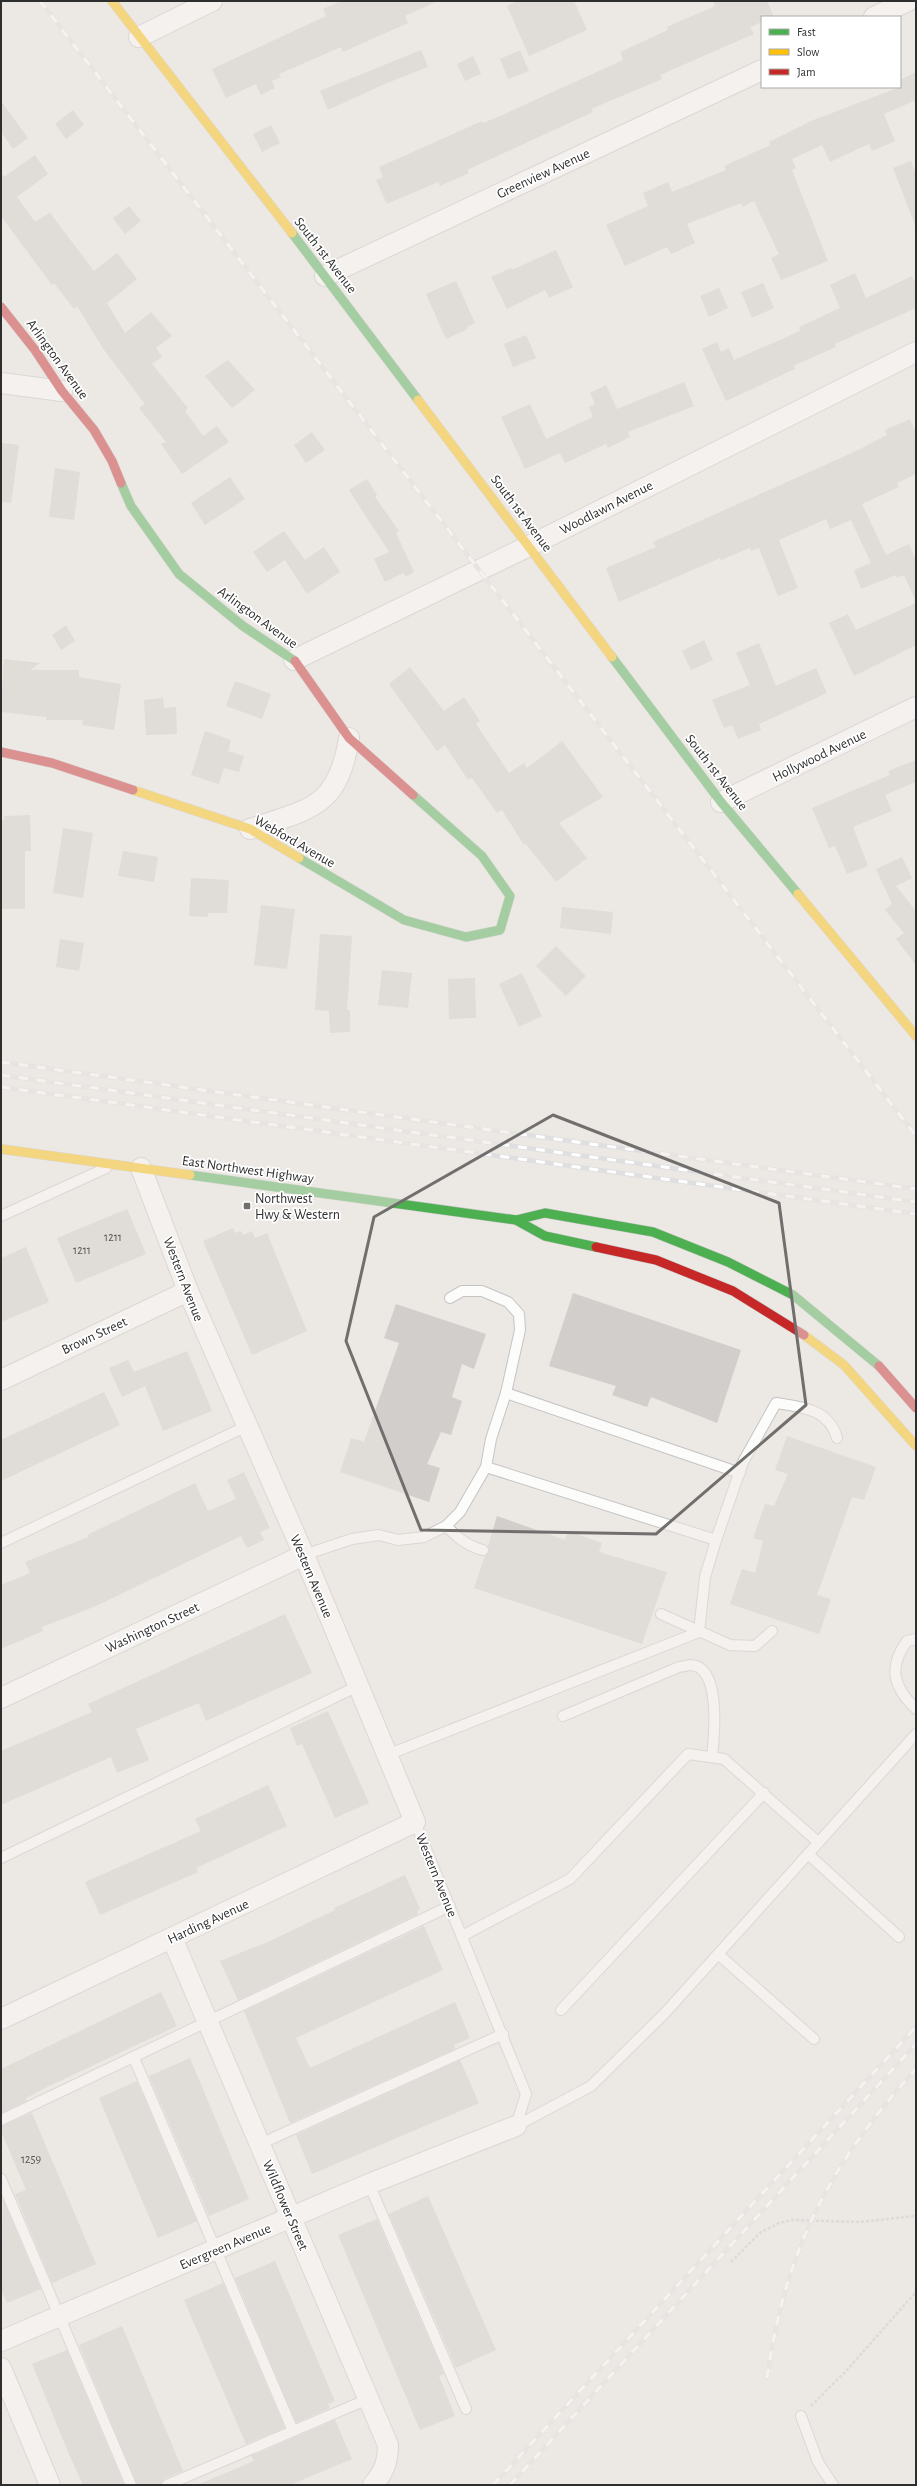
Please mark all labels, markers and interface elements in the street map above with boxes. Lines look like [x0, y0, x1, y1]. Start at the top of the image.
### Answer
legend [761, 16, 901, 88]
text: Fast [797, 26, 816, 38]
text: Slow [797, 46, 819, 58]
text: Jam [797, 66, 816, 78]
street label: Greenview Avenue [495, 146, 592, 202]
street label: South 1st Avenue [291, 215, 359, 296]
street label: Arlington Avenue [24, 317, 91, 402]
street label: South 1st Avenue [488, 473, 554, 555]
street label: Woodlawn Avenue [558, 478, 655, 537]
street label: Arlington Avenue [215, 584, 300, 651]
street label: Hollywood Avenue [770, 727, 869, 785]
street label: South 1st Avenue [682, 732, 750, 813]
street label: Webford Avenue [252, 813, 337, 871]
street label: East Northwest Highway [181, 1154, 315, 1186]
place label: Northwest Hwy & Western [255, 1192, 340, 1222]
marker: Northwest Hwy & Western [242, 1201, 252, 1211]
house number: 1211 [104, 1231, 122, 1243]
street label: Western Avenue [161, 1235, 206, 1323]
house number: 1211 [73, 1244, 91, 1256]
street label: Brown Street [60, 1314, 130, 1357]
street label: Western Avenue [287, 1533, 335, 1620]
street label: Washington Street [103, 1600, 202, 1656]
street label: Western Avenue [413, 1831, 459, 1919]
street label: Harding Avenue [166, 1897, 251, 1947]
house number: 1259 [21, 2153, 41, 2165]
street label: Wildflower Street [260, 2158, 311, 2253]
street label: Evergreen Avenue [178, 2221, 273, 2272]

